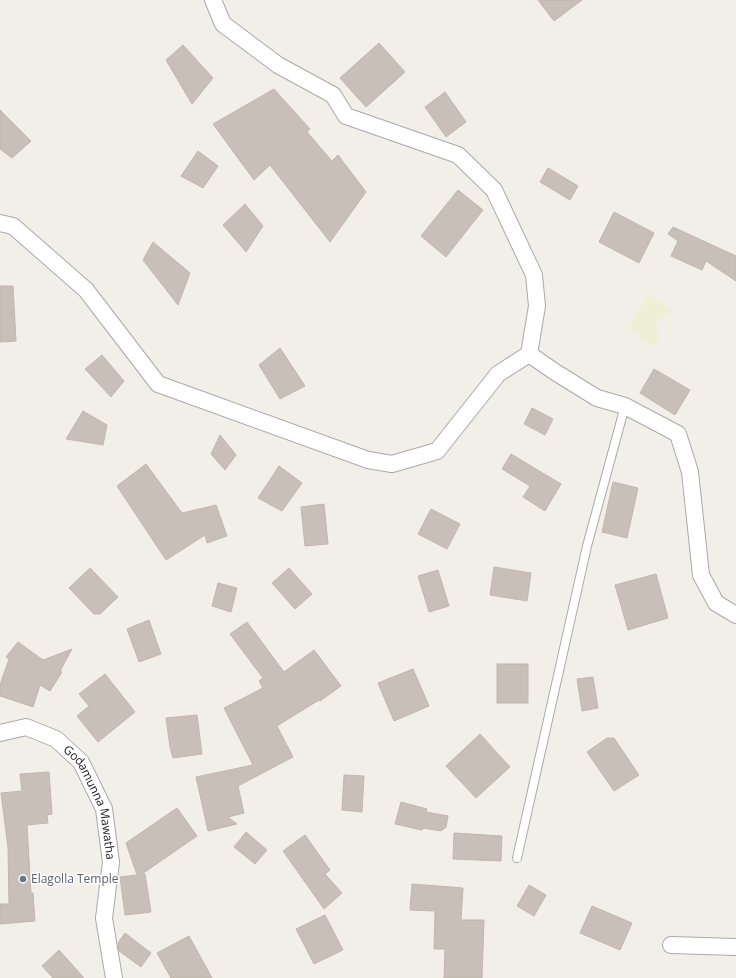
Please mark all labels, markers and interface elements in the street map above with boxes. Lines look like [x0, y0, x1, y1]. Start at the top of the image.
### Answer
street label: Godamunna Mawatha [60, 741, 120, 861]
place label: Elagolla Temple [31, 870, 119, 887]
marker: Elagolla Temple [18, 874, 28, 884]

